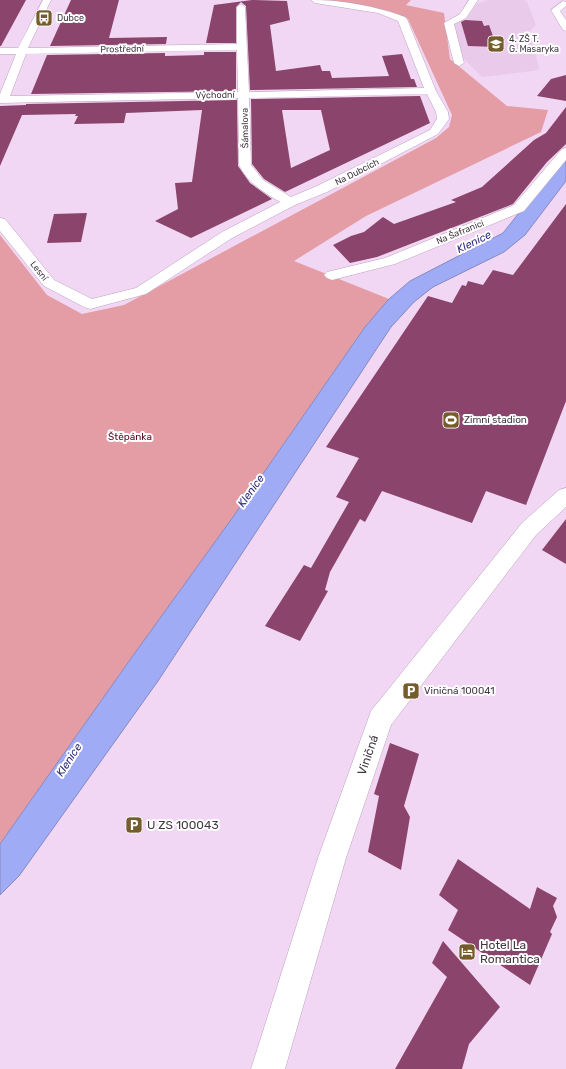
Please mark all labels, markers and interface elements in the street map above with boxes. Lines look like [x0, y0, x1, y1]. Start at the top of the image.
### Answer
bus stop icon: Dubce [34, 8, 54, 28]
place label: Dubce [57, 13, 84, 23]
place label: 4. ZŠ T. G. Masaryka [509, 33, 559, 54]
school or university icon: 4. ZŠ T. G. Masaryka [486, 34, 506, 54]
street label: Prostřední [100, 44, 145, 54]
street label: Východní [195, 90, 235, 100]
street label: Šámalova [239, 108, 250, 148]
street label: Na Dubcích [333, 157, 381, 187]
street label: Na Šafranici [434, 217, 485, 246]
water label: Klenice [455, 228, 493, 256]
street label: Lesní [28, 259, 50, 283]
sports icon: Zimní stadion [441, 410, 461, 430]
place label: Zimní stadion [464, 414, 527, 426]
park label: Štěpánka [108, 431, 152, 443]
water label: Klenice [235, 472, 267, 510]
parking icon: Viničná 100041 [401, 681, 421, 701]
place label: Viničná 100041 [424, 685, 495, 697]
street label: Viničná [355, 733, 381, 777]
water label: Klenice [54, 741, 84, 779]
parking icon: U ZS 100043 [124, 815, 144, 835]
place label: U ZS 100043 [147, 818, 219, 832]
place label: Hotel La Romantica [480, 938, 540, 966]
hotel icon: Hotel La Romantica [457, 942, 477, 962]

